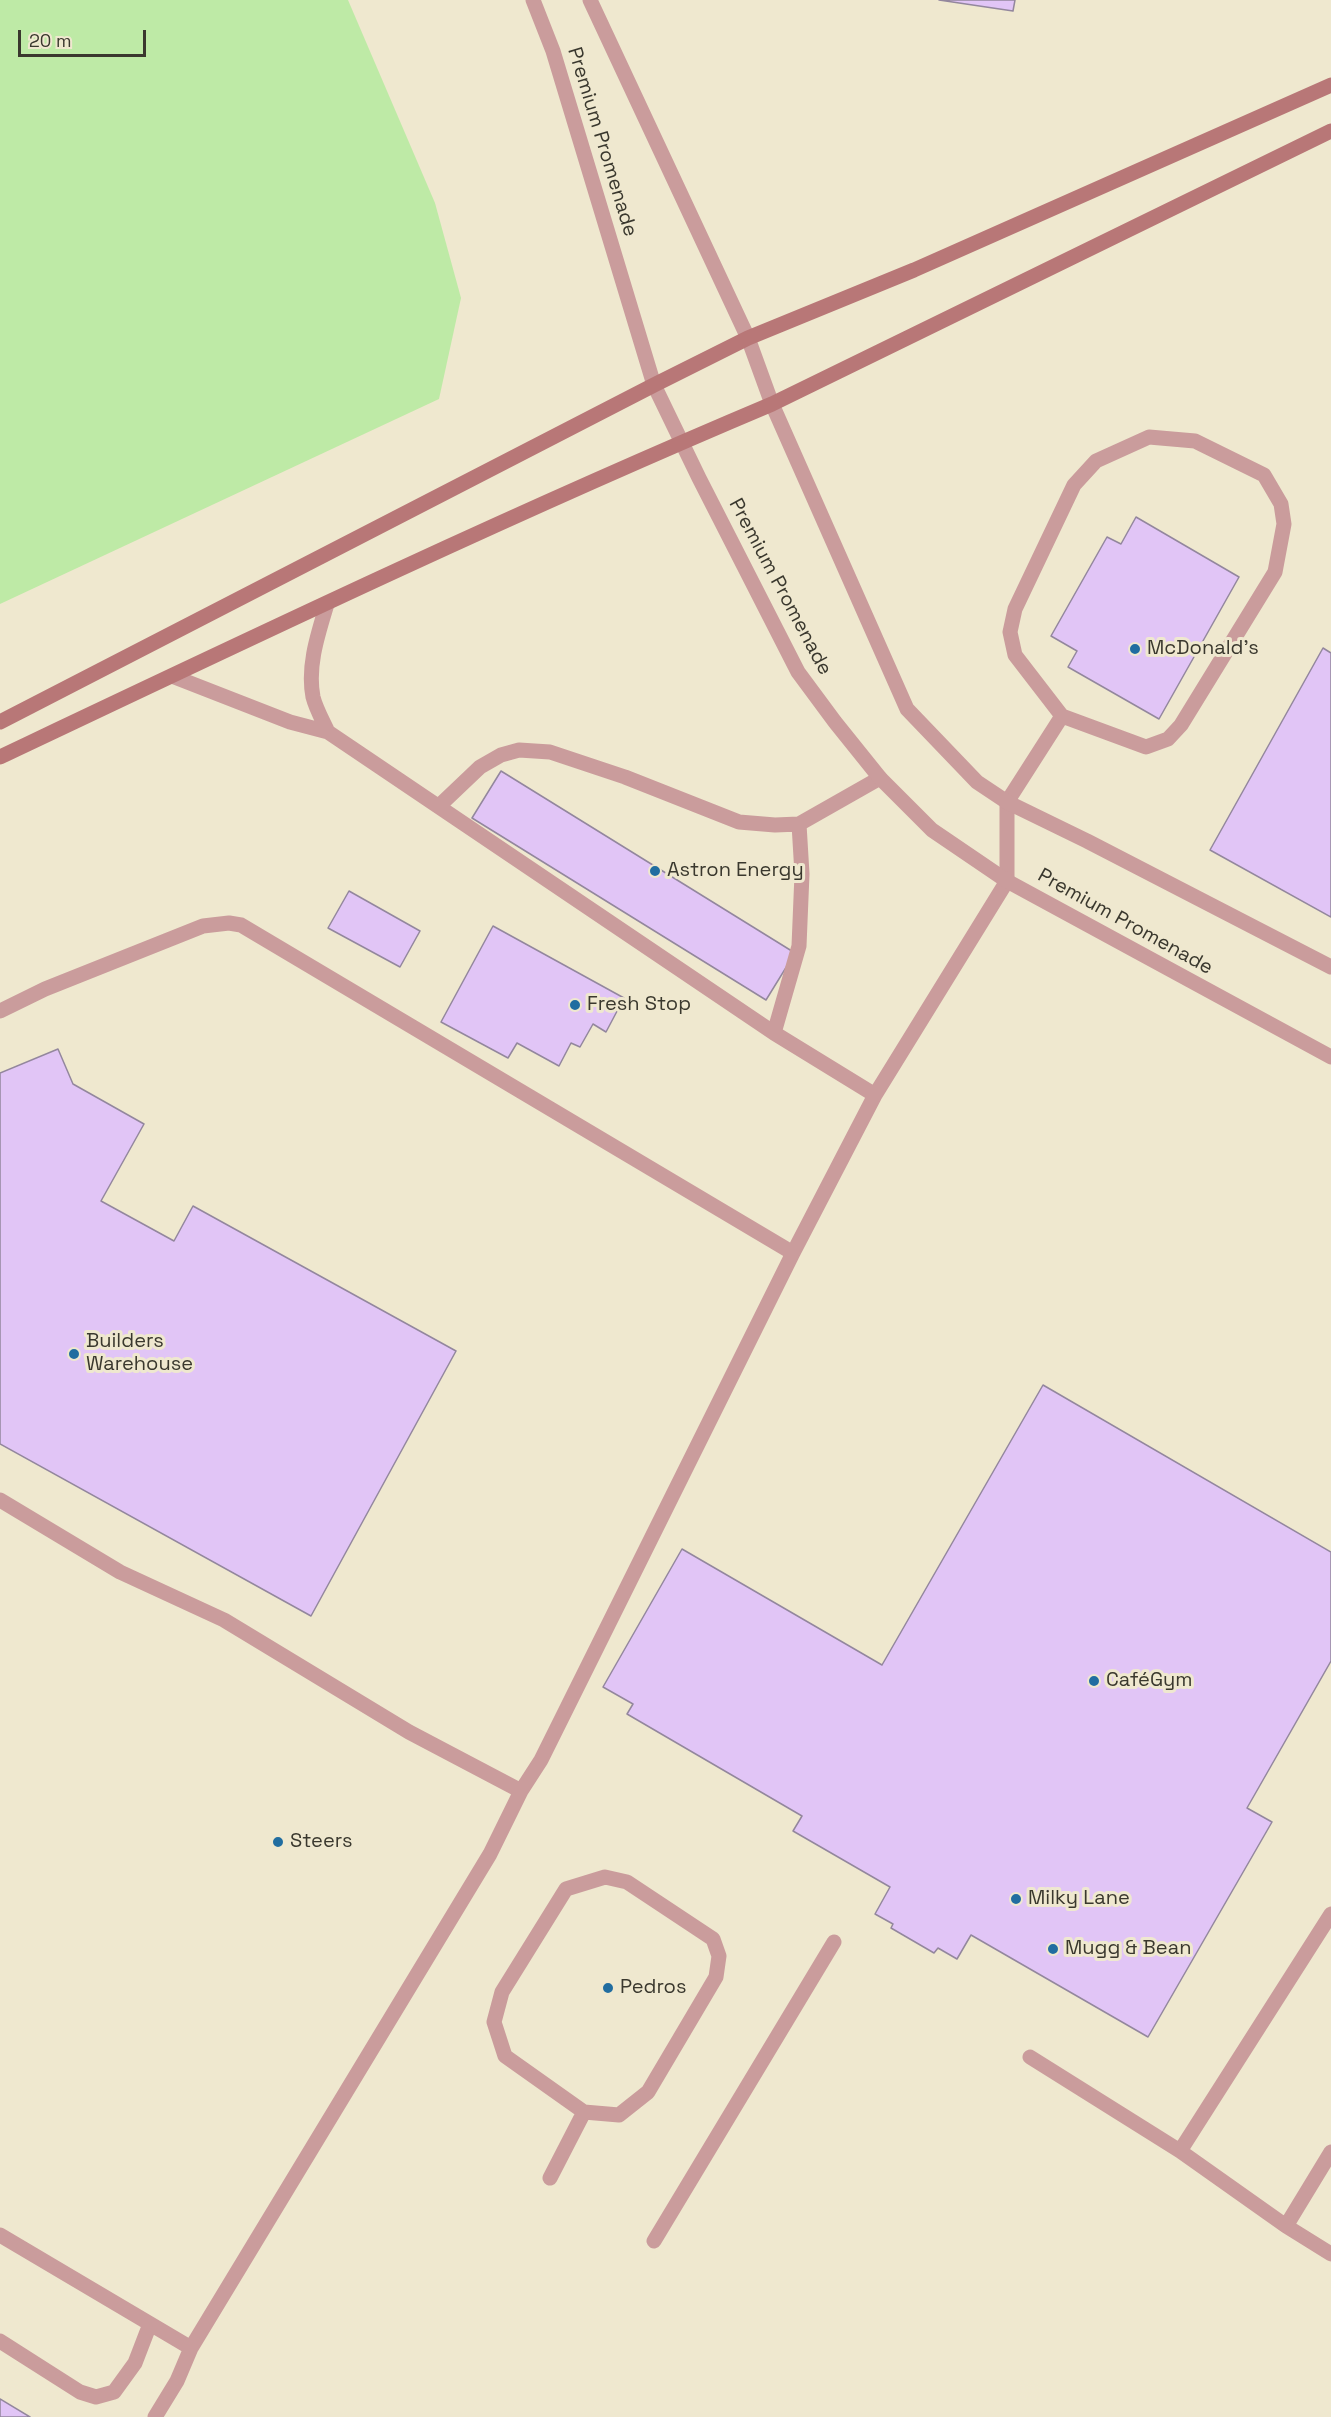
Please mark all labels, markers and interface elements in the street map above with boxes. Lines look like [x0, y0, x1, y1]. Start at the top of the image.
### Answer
scale bar [21, 18, 148, 56]
text: 20 m [29, 29, 72, 52]
street label: Premium Promenade [562, 45, 642, 239]
street label: Premium Promenade [723, 495, 837, 679]
place label: McDonald's [1147, 637, 1259, 661]
marker: McDonald's [1128, 642, 1142, 656]
place label: Astron Energy [667, 859, 804, 883]
marker: Astron Energy [648, 864, 662, 878]
street label: Premium Promenade [1033, 864, 1217, 980]
place label: Fresh Stop [587, 993, 691, 1017]
marker: Fresh Stop [568, 998, 582, 1012]
place label: Builders Warehouse [86, 1330, 193, 1377]
marker: Builders Warehouse [67, 1347, 81, 1361]
place label: CaféGym [1106, 1669, 1193, 1693]
marker: CaféGym [1087, 1674, 1101, 1688]
place label: Steers [290, 1830, 353, 1854]
marker: Steers [271, 1835, 285, 1849]
place label: Milky Lane [1028, 1887, 1130, 1911]
marker: Milky Lane [1009, 1892, 1023, 1906]
place label: Mugg & Bean [1065, 1937, 1191, 1961]
marker: Mugg & Bean [1046, 1942, 1060, 1956]
place label: Pedros [620, 1976, 686, 2000]
marker: Pedros [601, 1981, 615, 1995]

